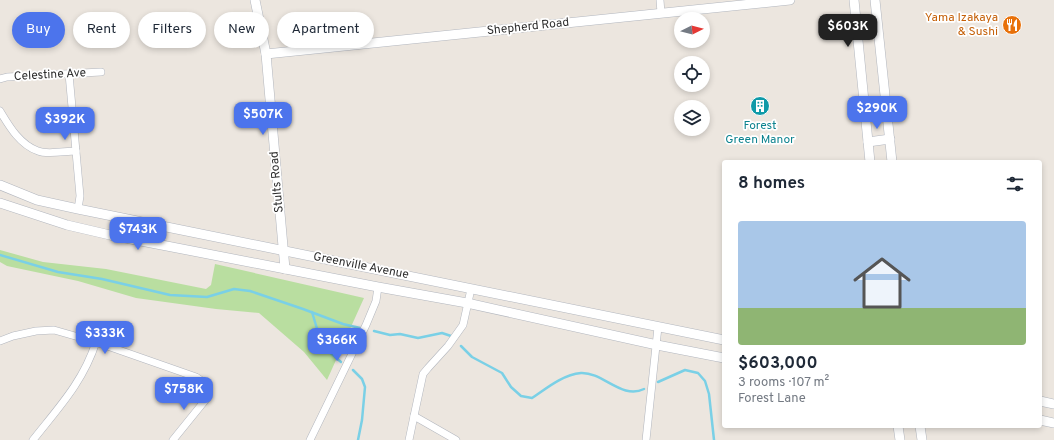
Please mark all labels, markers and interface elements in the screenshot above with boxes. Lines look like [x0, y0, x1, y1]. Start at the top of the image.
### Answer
place label: Yama Izakaya & Sushi [925, 10, 998, 40]
chip: Buy [12, 12, 65, 48]
chip: Rent [73, 12, 130, 48]
chip: Filters [138, 12, 206, 48]
chip: New [214, 12, 269, 48]
chip: Apartment [277, 12, 374, 48]
north arrow [674, 12, 710, 48]
map controls [674, 12, 710, 136]
pin: $603K [820, 14, 876, 48]
restaurant icon: Yama Izakaya & Sushi [1001, 14, 1023, 36]
street label: Shepherd Road [486, 15, 570, 39]
text: $603K [827, 19, 869, 35]
button: locate [674, 56, 710, 92]
street label: Celestine Ave [13, 65, 87, 85]
building icon: Forest Green Manor [749, 95, 771, 117]
pin: $290K [849, 96, 905, 130]
button: layers [674, 100, 710, 136]
text: $290K [856, 101, 898, 117]
pin: $507K [235, 102, 291, 136]
pin: $392K [37, 107, 93, 141]
text: $507K [243, 107, 283, 123]
text: $392K [45, 112, 85, 128]
place label: Forest Green Manor [725, 118, 795, 148]
street label: Stults Road [266, 150, 288, 214]
text: 8 homes [738, 173, 805, 195]
icon: filters [1004, 173, 1026, 195]
pin: $743K [110, 217, 166, 251]
text: $743K [118, 222, 158, 238]
icon: home [846, 247, 918, 319]
street label: Greenville Avenue [312, 249, 410, 283]
pin: $333K [77, 321, 133, 355]
text: $333K [85, 326, 125, 342]
pin: $366K [309, 328, 365, 362]
text: $366K [317, 333, 357, 349]
text: $603,000 [738, 353, 818, 375]
text: 3 rooms · 107 m² [738, 375, 829, 391]
pin: $758K [156, 377, 212, 411]
text: $758K [164, 382, 204, 398]
text: Forest Lane [738, 391, 806, 407]

